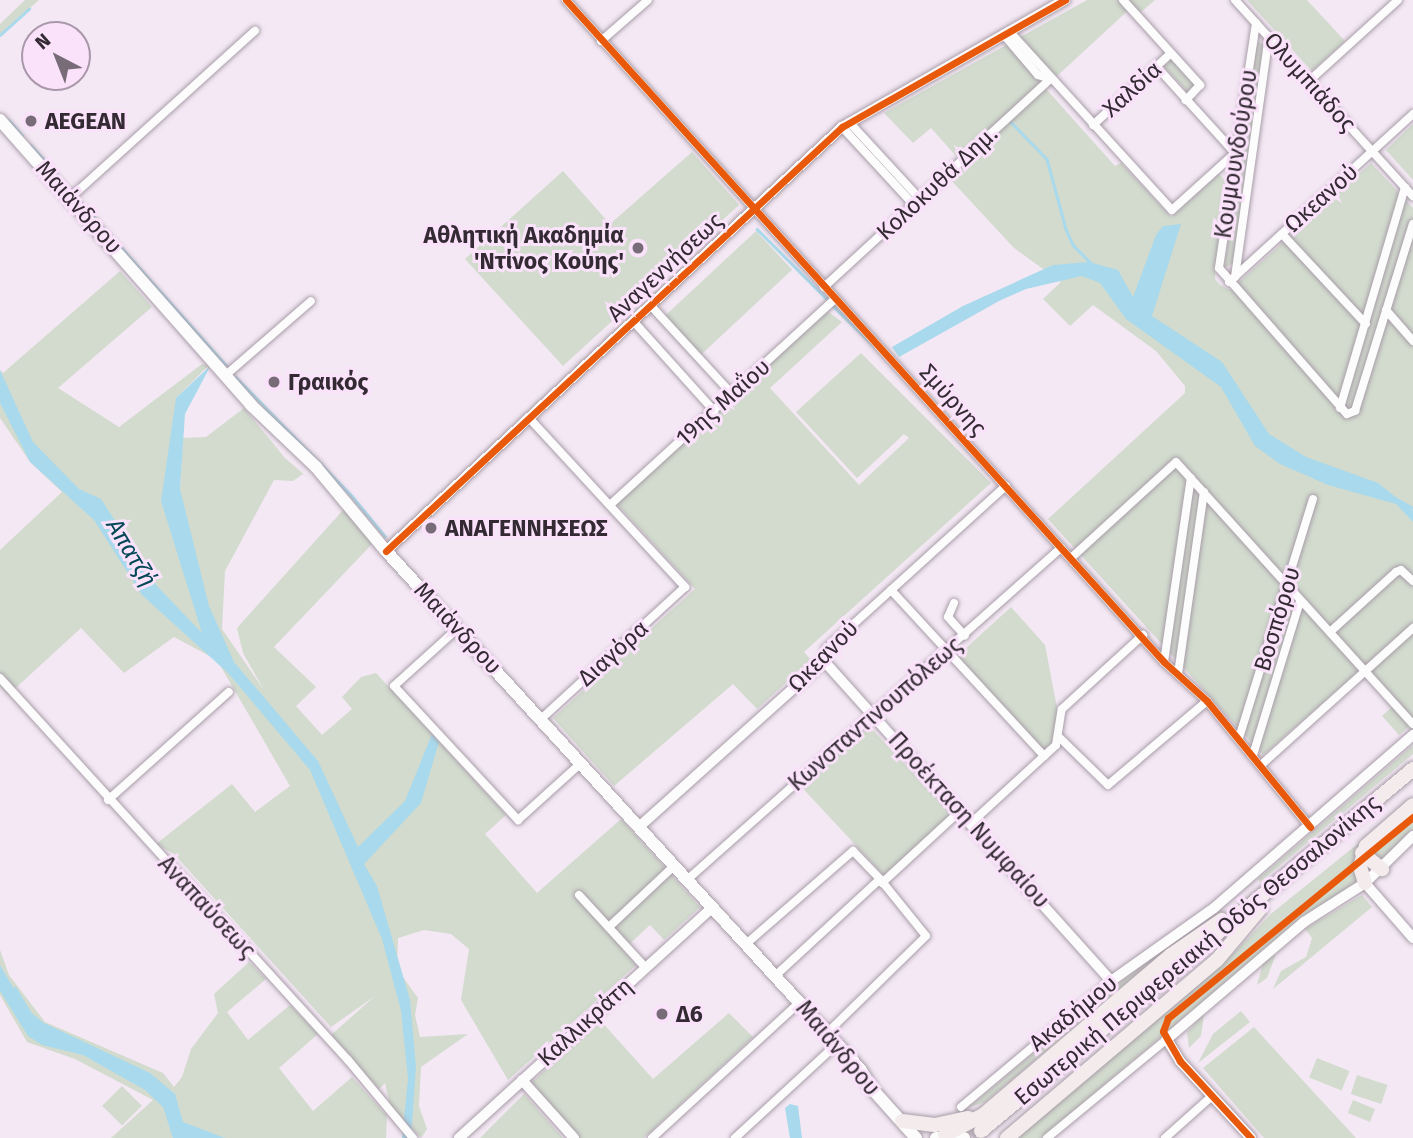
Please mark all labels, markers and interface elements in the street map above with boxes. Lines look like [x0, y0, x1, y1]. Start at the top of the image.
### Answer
north arrow [21, 21, 91, 91]
street label: Ολυμπιάδος [1258, 27, 1362, 137]
text: N [31, 29, 55, 54]
street label: Χαλδία [1097, 55, 1167, 123]
street label: Κουμουνδούρου [1209, 68, 1263, 240]
place label: AEGEAN [45, 107, 126, 135]
marker: AEGEAN [23, 113, 39, 129]
street label: Κολοκυθά Δημ. [871, 120, 1003, 246]
street label: Μαιάνδρου [30, 155, 128, 259]
street label: Ωκεανού [1279, 158, 1363, 238]
street label: Αναγεννήσεως [602, 207, 728, 327]
place label: Αθλητική Ακαδημία 'Ντίνος Κούης' [424, 221, 624, 275]
marker: Αθλητική Ακαδημία 'Ντίνος Κούης' [630, 240, 646, 256]
street label: 19ης Μαΐου [670, 353, 776, 451]
street label: Σμύρνης [914, 359, 992, 441]
place label: Γραικός [288, 368, 368, 396]
marker: Γραικός [266, 374, 282, 390]
water label: Απατζή [100, 514, 162, 592]
place label: ΑΝΑΓΕΝΝΗΣΕΩΣ [445, 514, 608, 542]
marker: ΑΝΑΓΕΝΝΗΣΕΩΣ [423, 520, 439, 536]
street label: Βοσπόρου [1248, 563, 1306, 675]
street label: Μαιάνδρου [408, 576, 508, 680]
street label: Διαγόρα [572, 614, 654, 692]
street label: Ωκεανού [782, 614, 864, 698]
street label: Κωνσταντινουπόλεως [783, 631, 967, 797]
street label: Προέκταση Νυμφαίου [883, 726, 1055, 914]
street label: Εσωτερική Περιφερειακή Οδός Θεσσαλονίκης [1009, 789, 1385, 1111]
street label: Αναπαύσεως [153, 850, 261, 964]
street label: Ακαδήμου [1023, 969, 1123, 1057]
street label: Καλλικράτη [532, 972, 638, 1072]
street label: Μαιάνδρου [790, 995, 886, 1101]
place label: Δ6 [676, 1000, 703, 1028]
marker: Δ6 [654, 1006, 670, 1022]

